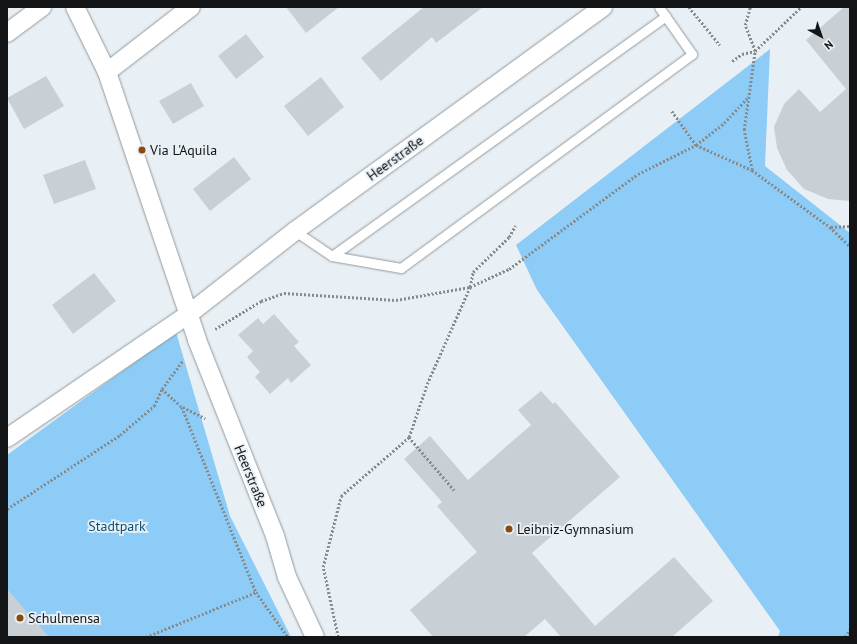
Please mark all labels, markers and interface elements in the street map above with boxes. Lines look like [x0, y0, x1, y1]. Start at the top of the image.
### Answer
north arrow [801, 16, 841, 56]
text: N [821, 38, 836, 53]
street label: Heerstraße [363, 132, 427, 184]
place label: Via L'Aquila [150, 142, 217, 158]
marker: Via L'Aquila [137, 145, 147, 155]
street label: Heerstraße [231, 442, 271, 510]
park label: Stadtpark [88, 518, 146, 534]
place label: Leibniz-Gymnasium [517, 521, 634, 537]
marker: Leibniz-Gymnasium [504, 524, 514, 534]
place label: Schulmensa [28, 610, 100, 626]
marker: Schulmensa [15, 613, 25, 623]

